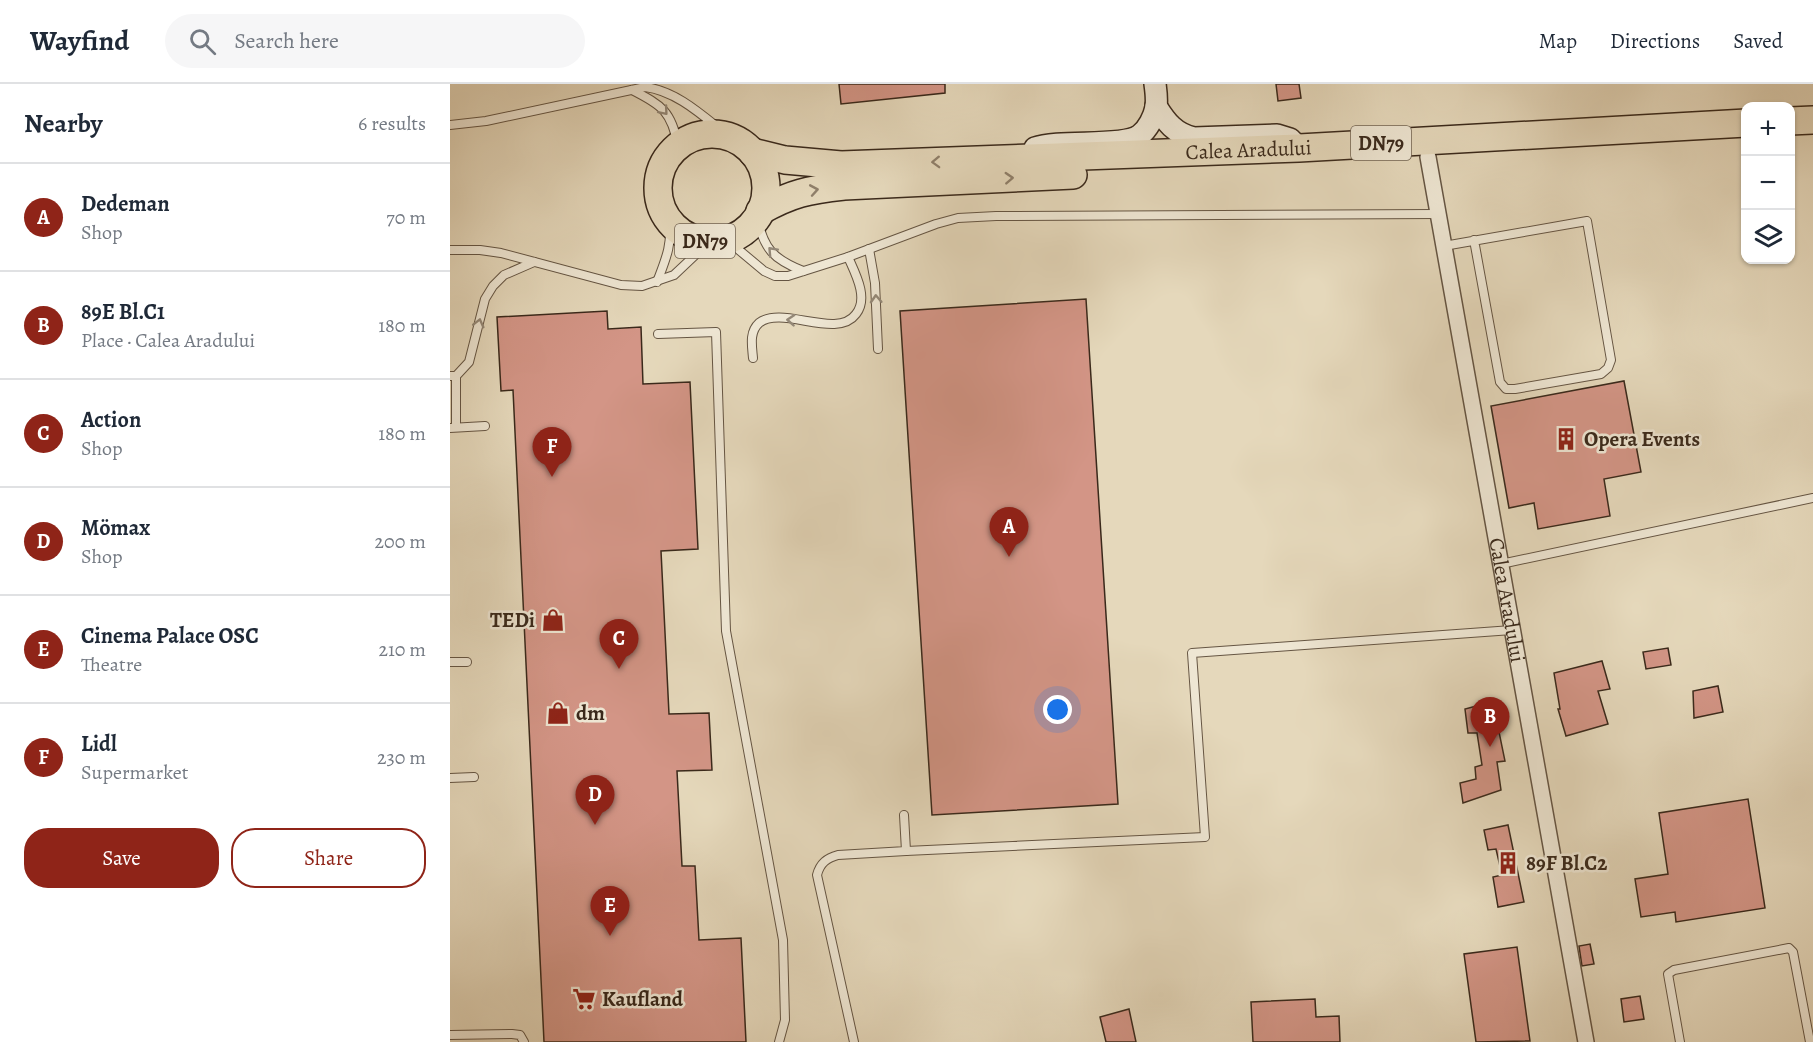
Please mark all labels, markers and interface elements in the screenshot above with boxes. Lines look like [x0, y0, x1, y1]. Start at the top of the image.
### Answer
search box [165, 14, 585, 68]
text: Wayfind [30, 22, 129, 60]
icon: search [186, 25, 219, 58]
text: Search here [234, 26, 339, 56]
text: Map [1539, 27, 1577, 55]
text: Directions [1610, 27, 1700, 55]
text: Saved [1733, 27, 1783, 55]
map controls [1741, 102, 1795, 264]
button: + [1741, 102, 1795, 156]
one-way arrow [657, 104, 668, 115]
text: Nearby [24, 106, 103, 141]
text: 6 results [358, 110, 426, 137]
road number: DN79 [1351, 126, 1411, 160]
street label: Calea Aradului [1185, 133, 1312, 166]
one-way arrow [932, 155, 941, 168]
button: − [1741, 156, 1795, 210]
one-way arrow [1004, 172, 1013, 185]
one-way arrow [809, 184, 819, 197]
text: Dedeman [81, 189, 170, 219]
text: A [37, 204, 50, 231]
text: 70 m [386, 204, 426, 231]
button: layers [1741, 210, 1795, 264]
text: Shop [81, 219, 123, 246]
road number: DN79 [675, 224, 735, 258]
one-way arrow [768, 248, 779, 258]
one-way arrow [869, 295, 882, 304]
text: 89E Bl.C1 [81, 297, 165, 327]
text: B [37, 312, 50, 339]
text: 180 m [378, 312, 426, 339]
one-way arrow [787, 313, 796, 326]
one-way arrow [471, 318, 484, 328]
text: Place · Calea Aradului [81, 327, 255, 354]
text: Action [81, 405, 141, 435]
text: C [37, 420, 50, 447]
text: 180 m [378, 420, 426, 447]
place label: Opera Events [1584, 425, 1700, 453]
building icon: Opera Events [1553, 426, 1579, 452]
pin: F [532, 428, 572, 477]
text: Shop [81, 435, 123, 462]
pin: A [990, 508, 1028, 557]
text: Mömax [81, 513, 150, 543]
text: D [37, 528, 50, 555]
text: 200 m [375, 528, 426, 555]
street label: Calea Aradului [1482, 535, 1532, 665]
text: Shop [81, 543, 123, 570]
place label: TEDi [490, 606, 535, 634]
shop icon: TEDi [540, 607, 566, 633]
pin: C [600, 620, 638, 669]
text: Cinema Palace OSC [81, 621, 259, 651]
text: E [38, 636, 49, 663]
text: 210 m [378, 636, 426, 663]
text: Theatre [81, 651, 142, 678]
your location [1043, 695, 1072, 724]
pin: B [1470, 698, 1510, 747]
place label: dm [576, 699, 605, 727]
shop icon: dm [545, 700, 571, 726]
text: Lidl [81, 729, 117, 759]
text: F [38, 744, 49, 771]
text: 230 m [377, 744, 426, 771]
text: Supermarket [81, 759, 188, 786]
pin: D [576, 776, 614, 825]
button: Save [24, 828, 219, 888]
button: Share [231, 828, 426, 888]
place label: 89F Bl.C2 [1526, 849, 1607, 877]
building icon: 89F Bl.C2 [1495, 850, 1521, 876]
pin: E [590, 886, 630, 936]
place label: Kaufland [602, 985, 684, 1013]
supermarket icon: Kaufland [571, 986, 597, 1012]

